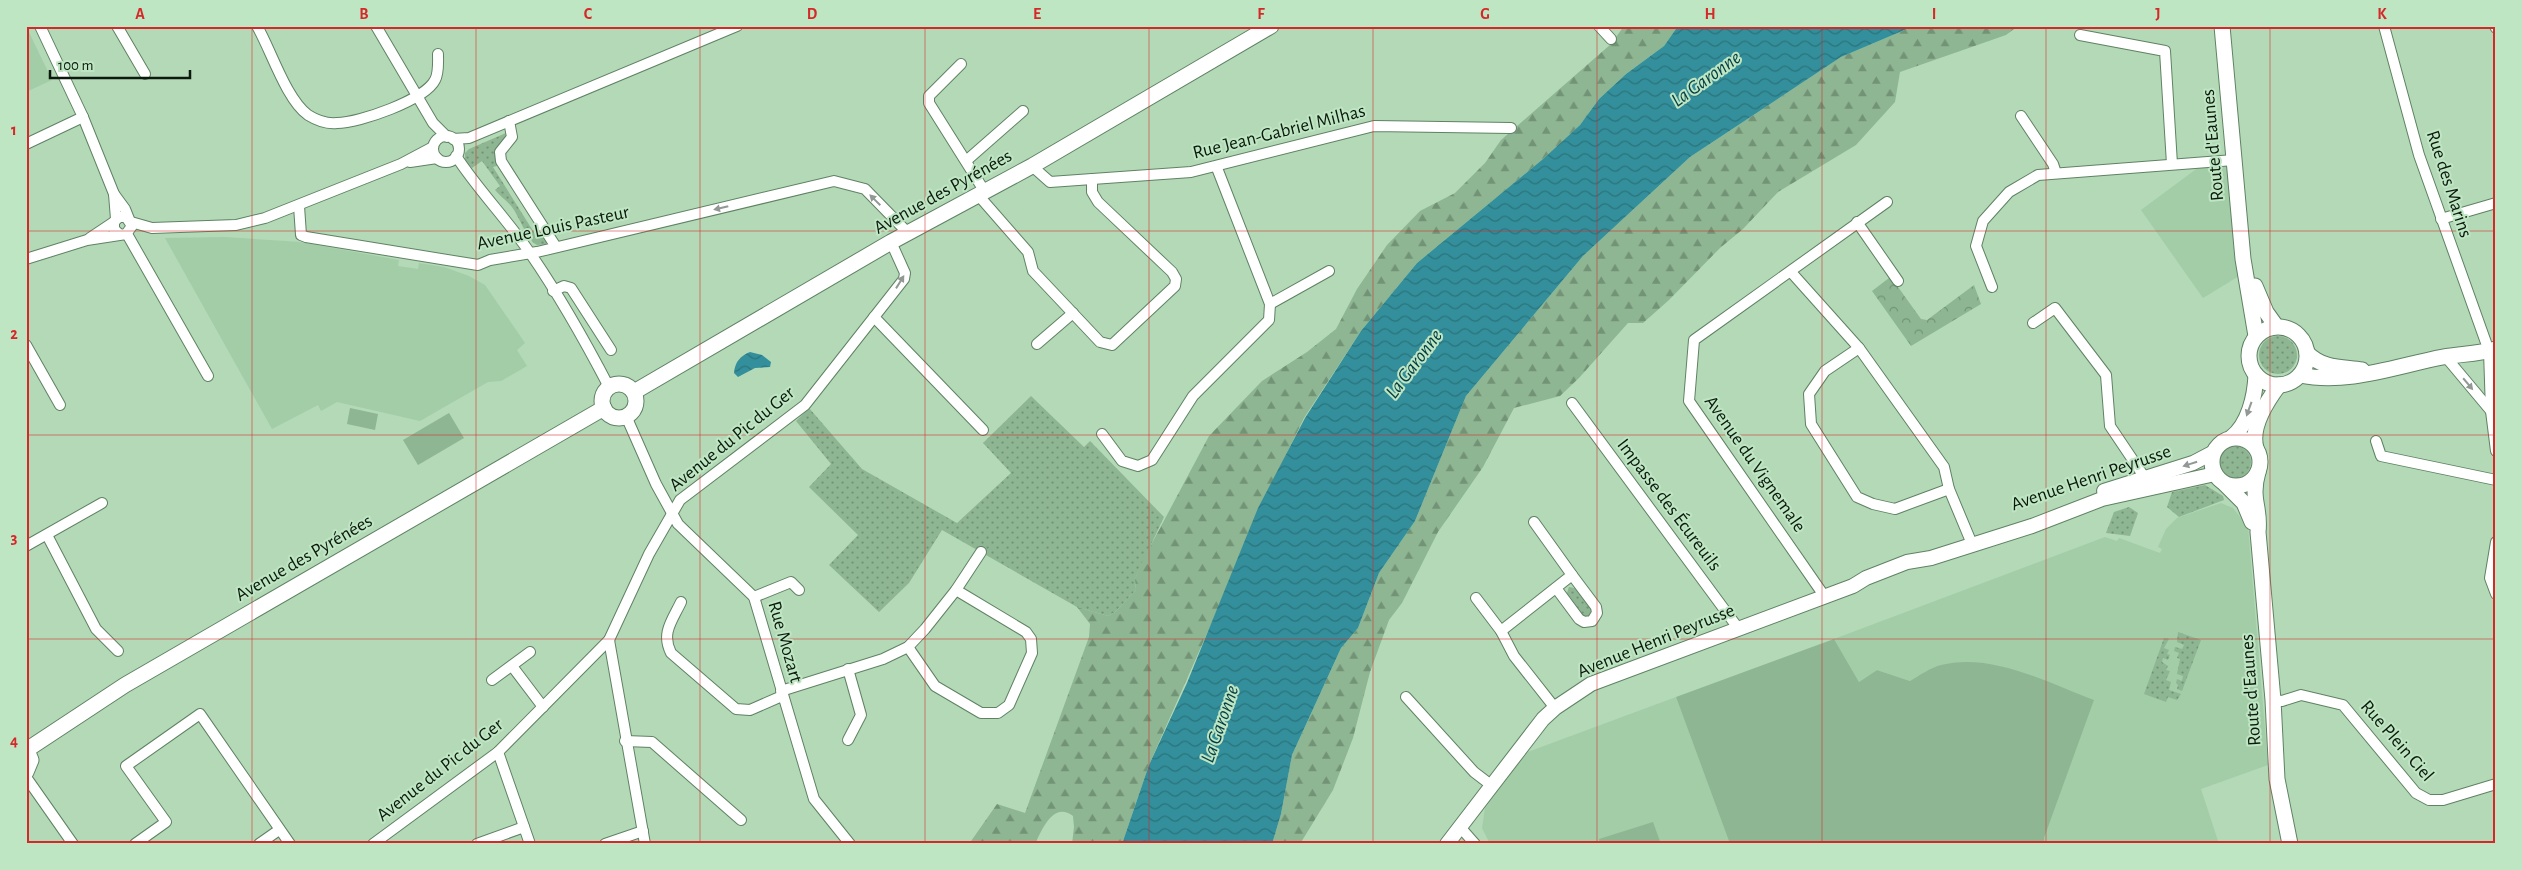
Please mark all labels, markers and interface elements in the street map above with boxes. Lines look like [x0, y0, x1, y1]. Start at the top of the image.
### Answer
text: A [135, 6, 145, 22]
text: B [359, 6, 369, 22]
text: C [584, 6, 593, 22]
text: D [807, 6, 818, 22]
text: E [1033, 6, 1041, 22]
text: F [1257, 6, 1265, 22]
text: G [1480, 6, 1490, 22]
text: H [1704, 6, 1716, 22]
text: I [1932, 6, 1936, 22]
text: J [2155, 6, 2161, 22]
text: K [2377, 6, 2387, 22]
water label: La Garonne [1668, 47, 1745, 111]
scale bar [50, 48, 190, 80]
text: 100 m [58, 58, 93, 73]
street label: Route d'Eaunes [2199, 88, 2227, 202]
street label: Rue Jean-Gabriel Milhas [1191, 101, 1367, 163]
text: 1 [11, 122, 17, 138]
street label: Rue des Marins [2423, 128, 2475, 240]
street label: Avenue des Pyrénées [871, 146, 1015, 238]
one-way arrow [869, 194, 881, 206]
street label: Avenue Louis Pasteur [475, 203, 631, 253]
one-way arrow [714, 204, 729, 212]
one-way arrow [896, 275, 905, 289]
text: 2 [10, 326, 18, 342]
water label: La Garonne [1382, 326, 1446, 402]
one-way arrow [2463, 377, 2474, 390]
street label: Avenue du Pic du Ger [666, 383, 798, 495]
street label: Avenue du Vignemale [1701, 392, 1809, 536]
one-way arrow [2245, 402, 2253, 417]
street label: Impasse des Écureuils [1613, 434, 1726, 574]
street label: Avenue Henri Peyrusse [2008, 442, 2174, 514]
one-way arrow [2182, 461, 2197, 468]
street label: Avenue des Pyrénées [232, 511, 376, 605]
text: 3 [11, 530, 18, 546]
street label: Rue Mozart [764, 599, 806, 685]
street label: Avenue Henri Peyrusse [1575, 601, 1737, 681]
street label: Route d'Eaunes [2238, 633, 2264, 747]
water label: La Garonne [1197, 682, 1243, 765]
street label: Rue Plein Ciel [2357, 697, 2437, 785]
street label: Avenue du Pic du Ger [373, 715, 507, 825]
text: 4 [10, 733, 18, 749]

